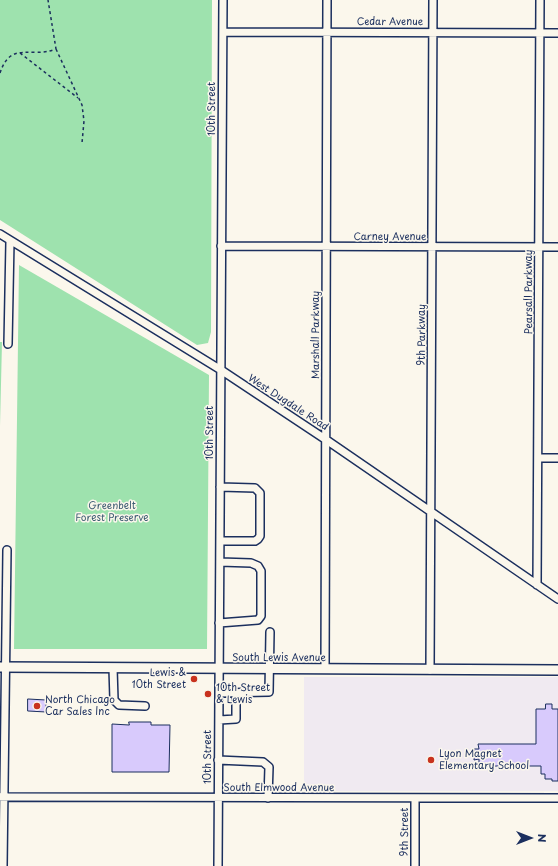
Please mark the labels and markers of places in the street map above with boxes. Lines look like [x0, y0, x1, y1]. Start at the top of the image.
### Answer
place label: Lewis & 10th Street [132, 667, 186, 690]
marker: Lewis & 10th Street [189, 674, 199, 684]
place label: 10th Street & Lewis [216, 682, 270, 706]
marker: 10th Street & Lewis [203, 689, 213, 699]
place label: North Chicago Car Sales Inc [45, 694, 115, 718]
marker: North Chicago Car Sales Inc [32, 701, 42, 711]
place label: Lyon Magnet Elementary School [439, 748, 529, 772]
marker: Lyon Magnet Elementary School [426, 755, 436, 765]

